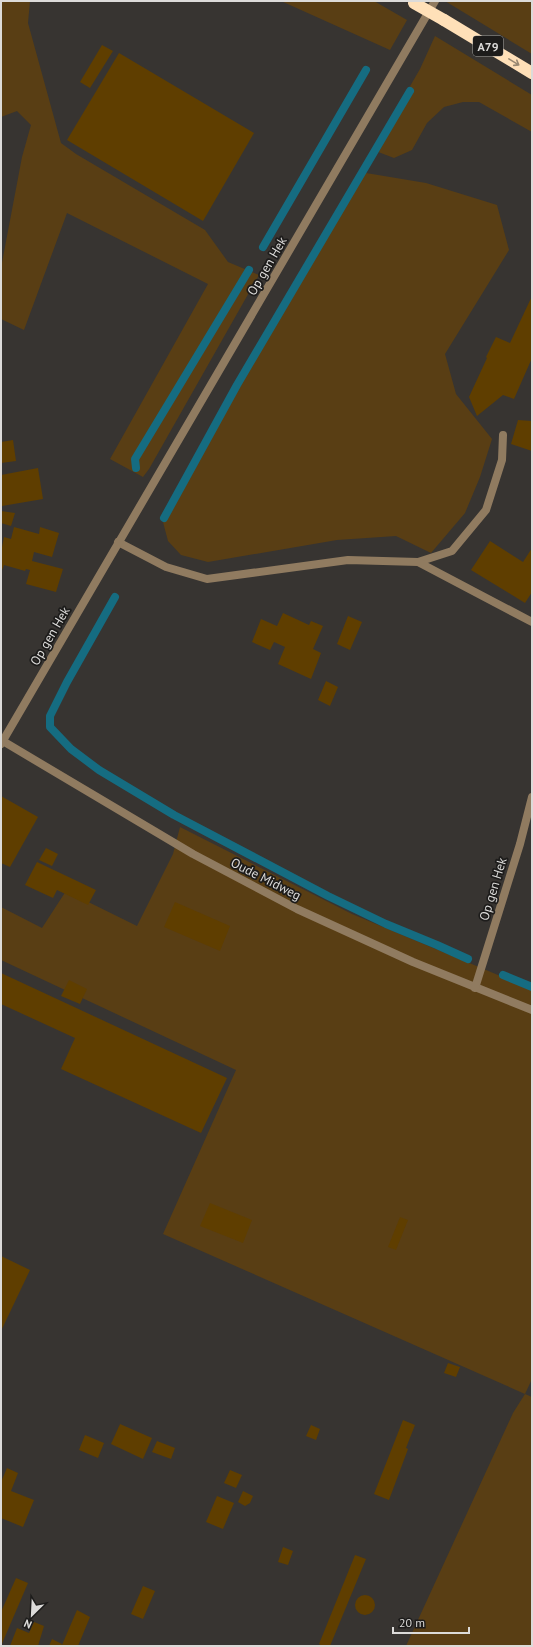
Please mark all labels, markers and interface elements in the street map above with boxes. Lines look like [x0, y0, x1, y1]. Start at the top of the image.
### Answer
road number: A79 [473, 36, 503, 56]
one-way arrow [508, 58, 520, 66]
street label: Op gen Hek [243, 233, 291, 298]
street label: Op gen Hek [26, 603, 74, 668]
street label: Oude Midweg [228, 854, 304, 904]
street label: Op gen Hek [475, 855, 511, 923]
north arrow [12, 1595, 52, 1635]
scale bar [393, 1609, 469, 1635]
text: 20 m [399, 1615, 425, 1630]
text: N [22, 1616, 34, 1632]

